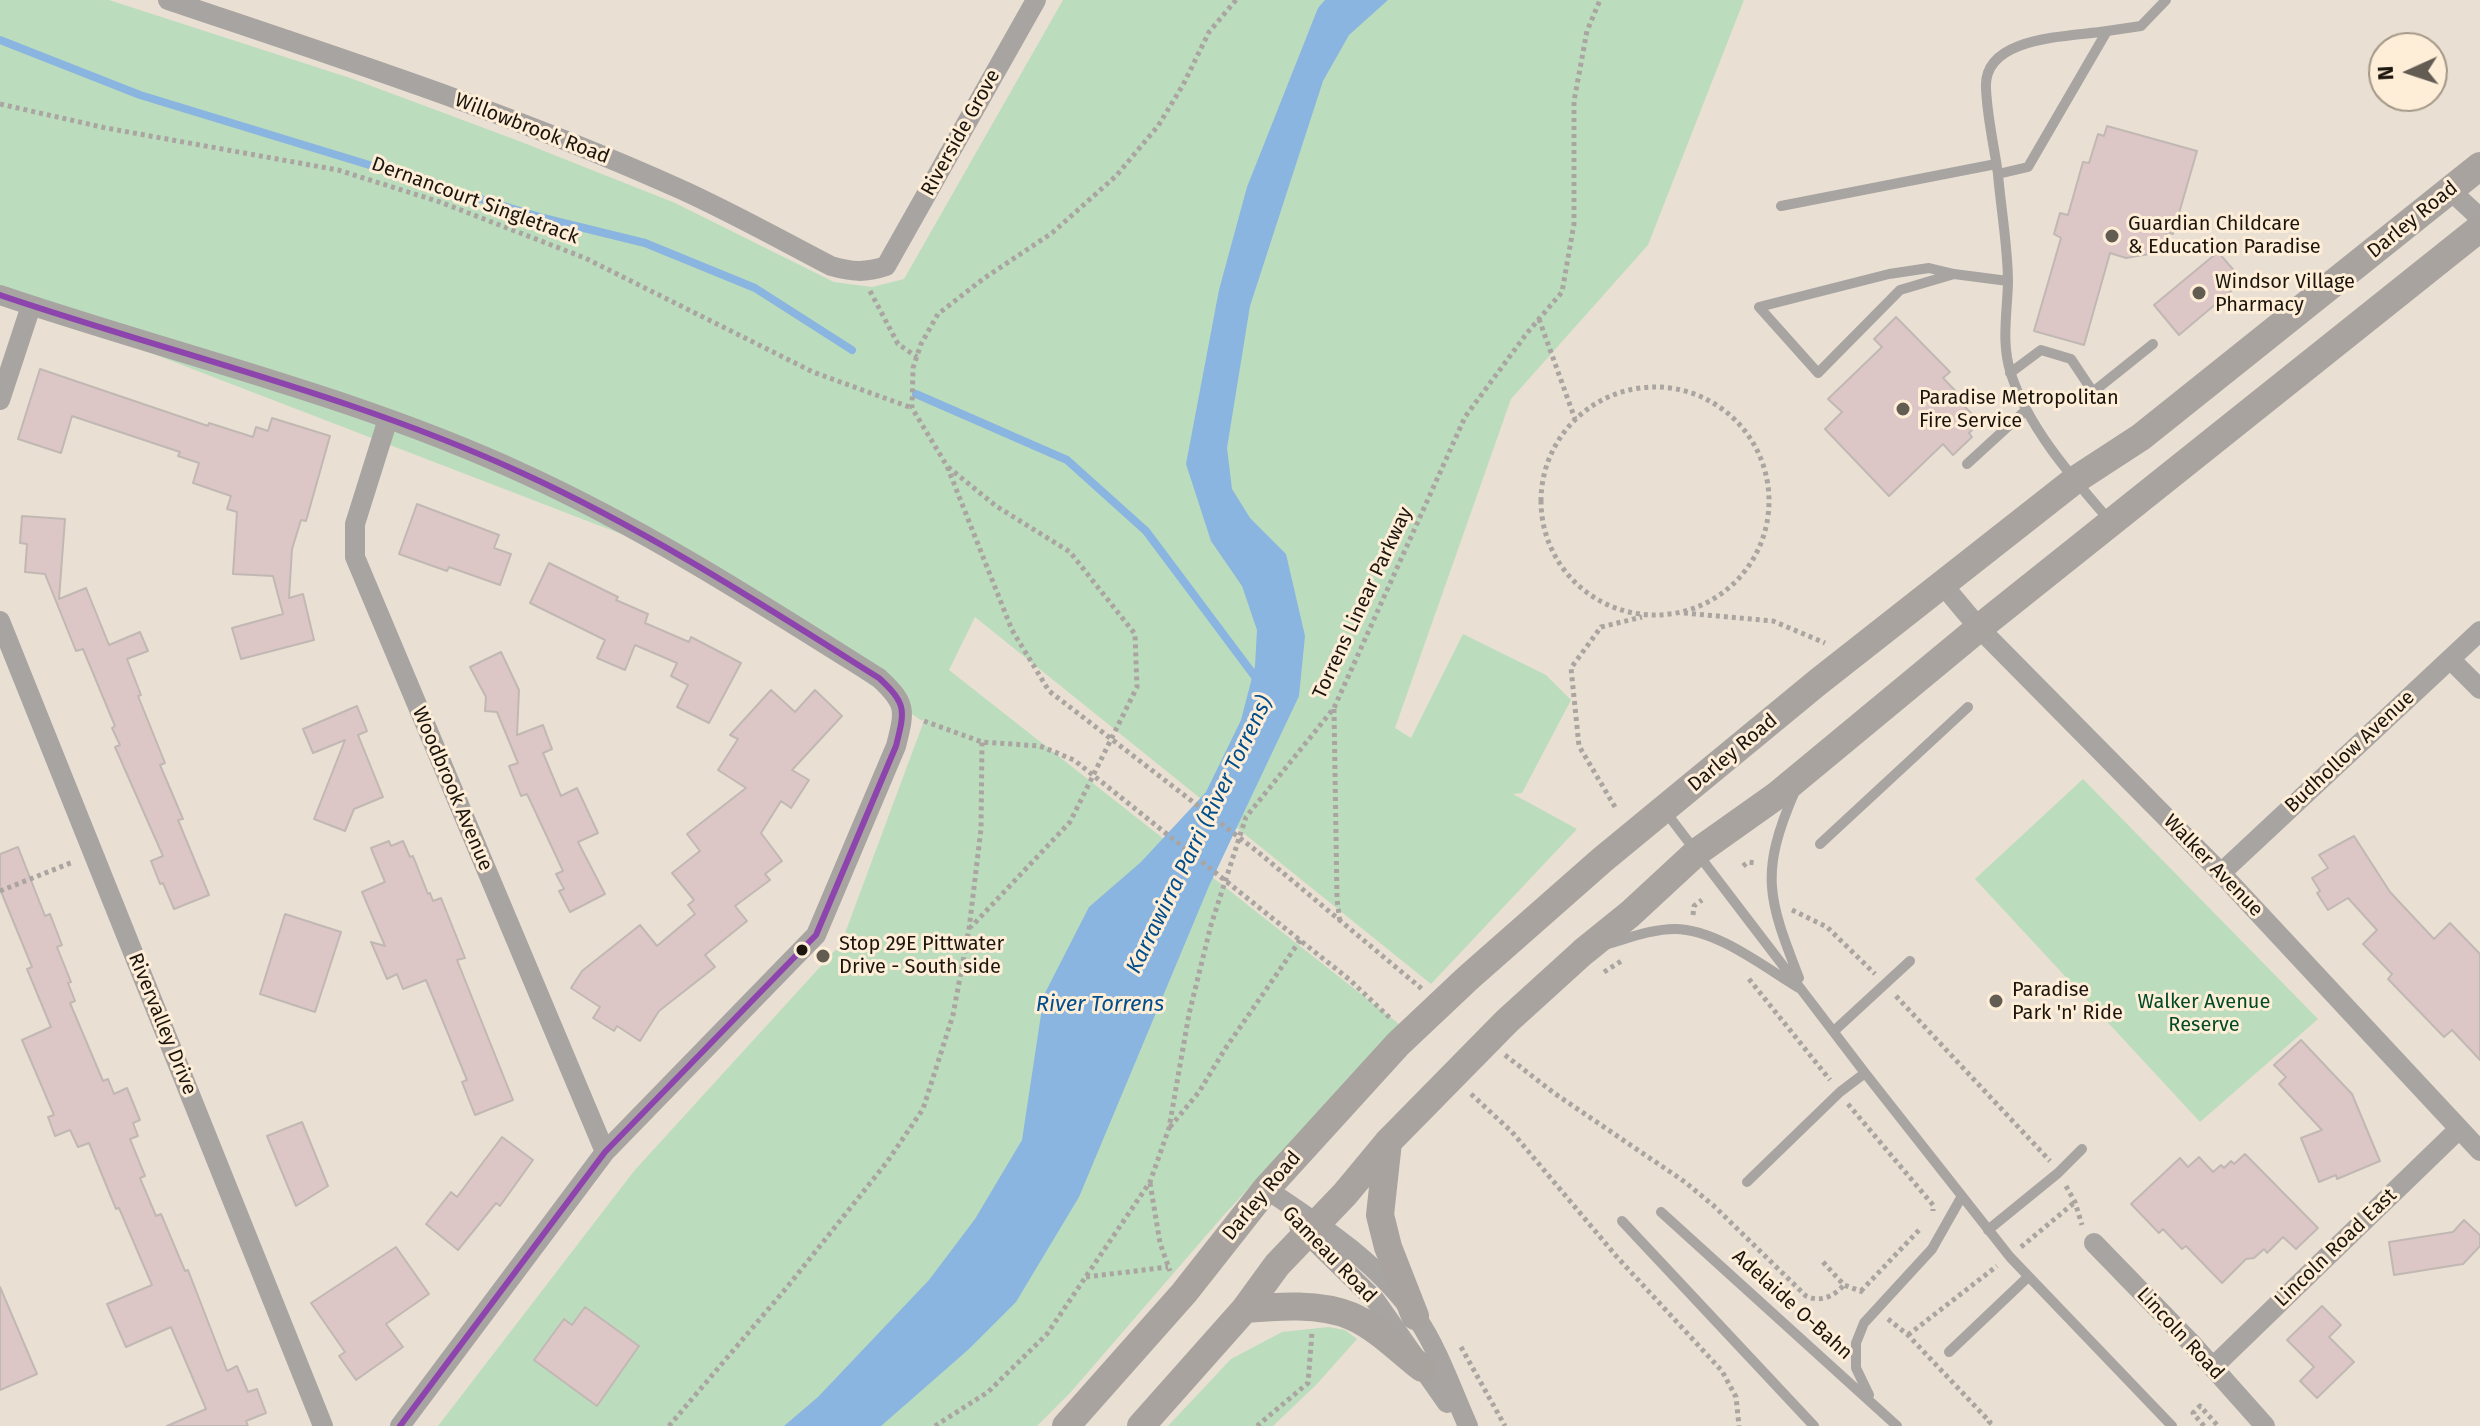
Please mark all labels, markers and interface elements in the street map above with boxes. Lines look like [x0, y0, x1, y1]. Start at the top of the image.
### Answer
north arrow [2368, 32, 2448, 112]
text: N [2372, 65, 2399, 81]
street label: Riverside Grove [916, 66, 1006, 200]
street label: Willowbrook Road [451, 88, 613, 170]
street label: Dernancourt Singletrack [368, 152, 582, 250]
street label: Darley Road [2363, 176, 2463, 264]
place label: Guardian Childcare & Education Paradise [2128, 212, 2321, 259]
marker: Guardian Childcare & Education Paradise [2103, 227, 2121, 245]
place label: Windsor Village Pharmacy [2215, 270, 2355, 317]
marker: Windsor Village Pharmacy [2190, 284, 2208, 302]
place label: Paradise Metropolitan Fire Service [1919, 386, 2119, 433]
marker: Paradise Metropolitan Fire Service [1894, 400, 1912, 418]
street label: Torrens Linear Parkway [1308, 503, 1418, 703]
street label: Budhollow Avenue [2280, 686, 2420, 818]
water label: Karrawirra Parri (River Torrens) [1121, 692, 1279, 978]
street label: Woodbrook Avenue [407, 703, 497, 875]
street label: Darley Road [1683, 709, 1783, 797]
street label: Walker Avenue [2158, 810, 2268, 922]
place label: Stop 29E Pittwater Drive - South side [839, 932, 1004, 979]
unlabelled marker [794, 942, 810, 958]
marker: Stop 29E Pittwater Drive - South side [814, 947, 832, 965]
street label: Rivervalley Drive [123, 950, 201, 1098]
place label: Paradise Park 'n' Ride [2012, 978, 2123, 1025]
park label: Walker Avenue Reserve [2138, 990, 2270, 1037]
water label: River Torrens [1036, 992, 1164, 1018]
marker: Paradise Park 'n' Ride [1987, 992, 2005, 1010]
street label: Darley Road [1218, 1146, 1306, 1246]
street label: Lincoln Road East [2270, 1184, 2402, 1312]
street label: Gameau Road [1277, 1202, 1381, 1308]
street label: Adelaide O-Bahn [1727, 1245, 1857, 1365]
street label: Lincoln Road [2131, 1283, 2229, 1385]

